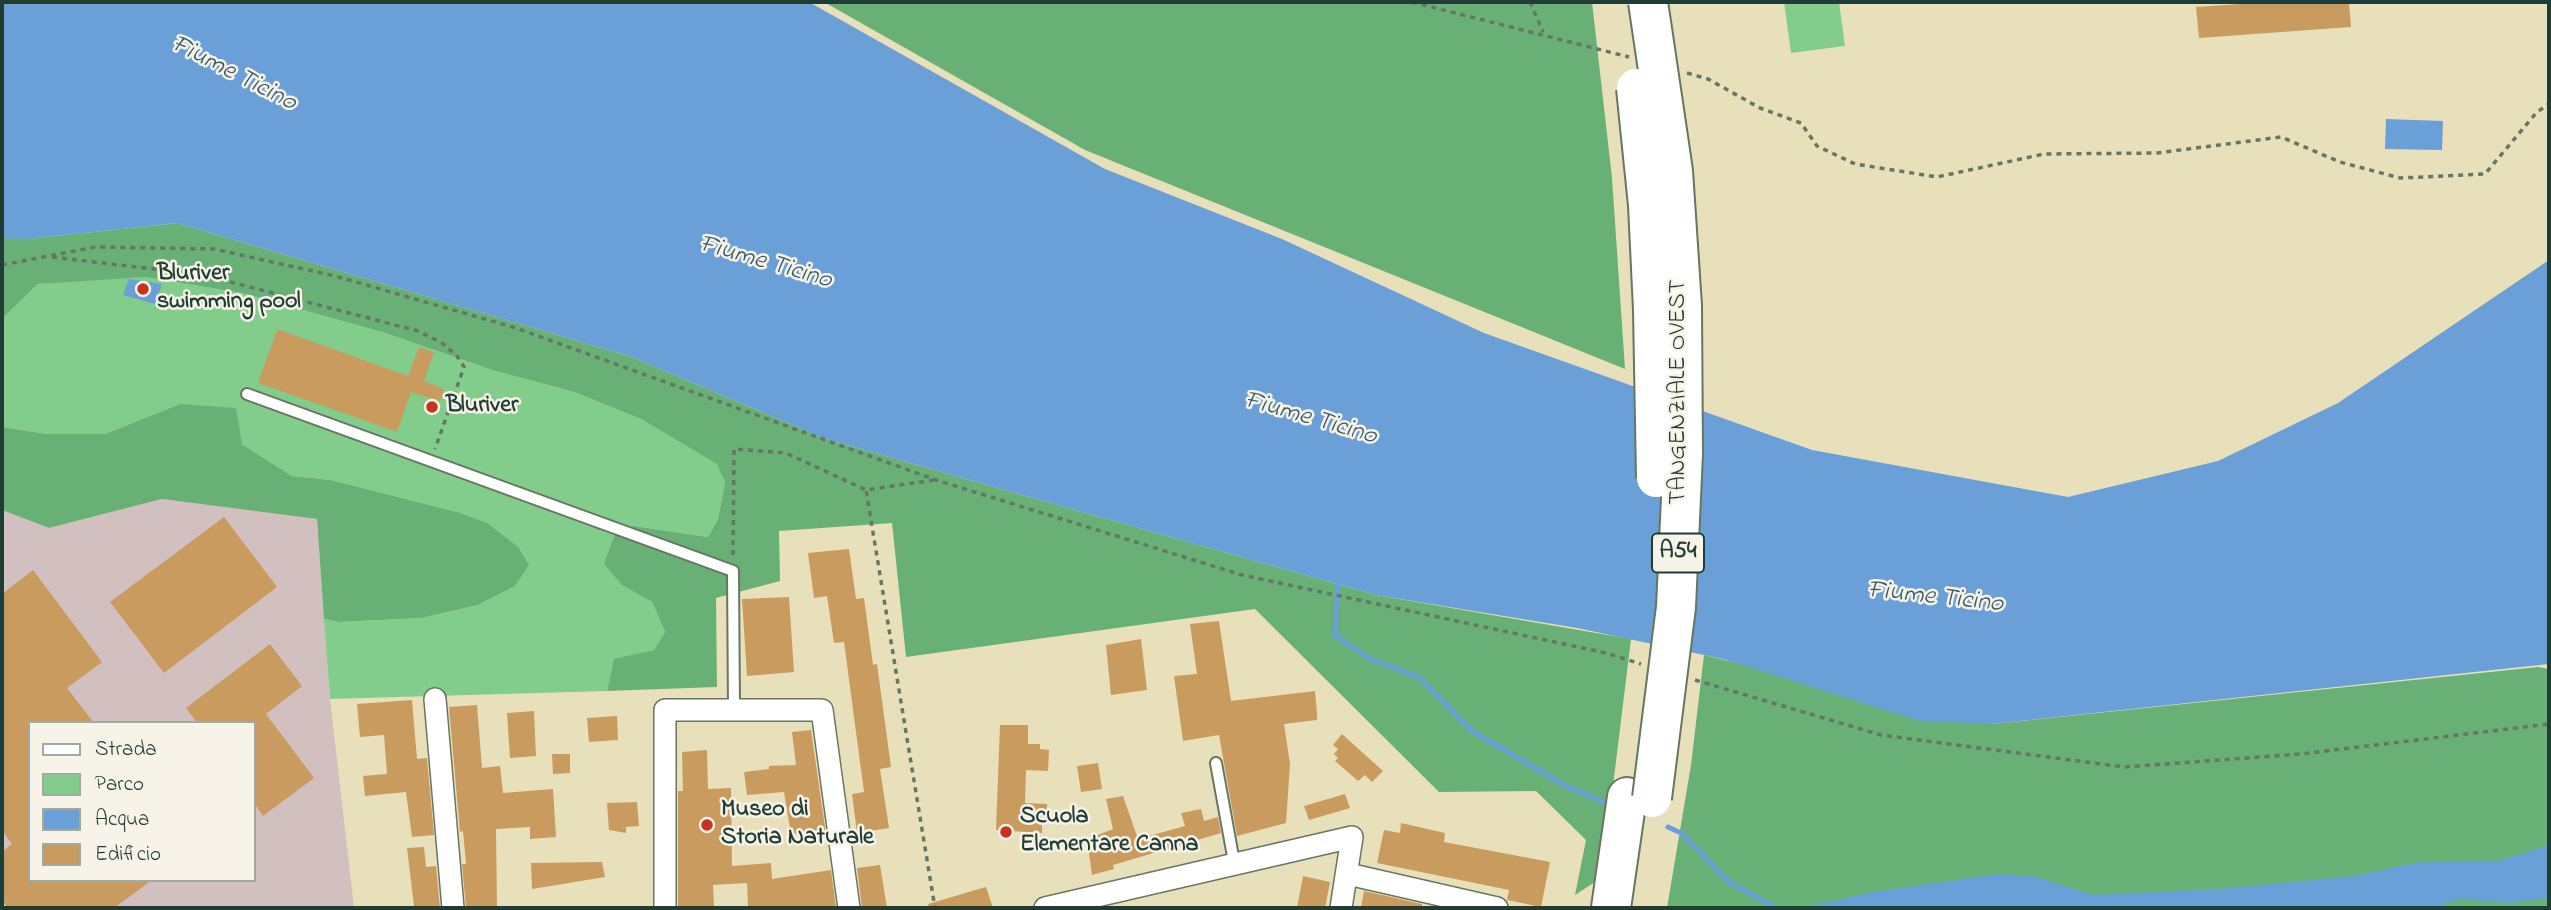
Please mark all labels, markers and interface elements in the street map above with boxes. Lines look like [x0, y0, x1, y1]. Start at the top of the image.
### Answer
water label: Fiume Ticino [165, 30, 301, 120]
water label: Fiume Ticino [695, 230, 835, 298]
place label: Bluriver swimming pool [157, 261, 301, 317]
street label: TANGENZIALE OVEST [1666, 280, 1694, 504]
marker: Bluriver swimming pool [135, 281, 151, 297]
water label: Fiume Ticino [1240, 386, 1380, 454]
place label: Bluriver [446, 393, 518, 421]
marker: Bluriver [424, 399, 440, 415]
road number: A54 [1652, 534, 1704, 572]
water label: Fiume Ticino [1865, 576, 2005, 622]
legend [28, 721, 256, 882]
text: Strada [95, 735, 157, 765]
text: Parco [95, 770, 144, 800]
place label: Museo di Storia Naturale [721, 797, 874, 853]
place label: Scuola Elementare Canna [1020, 804, 1199, 860]
text: Acqua [95, 805, 149, 835]
marker: Museo di Storia Naturale [699, 817, 715, 833]
marker: Scuola Elementare Canna [998, 824, 1014, 840]
text: Edificio [95, 840, 161, 870]

